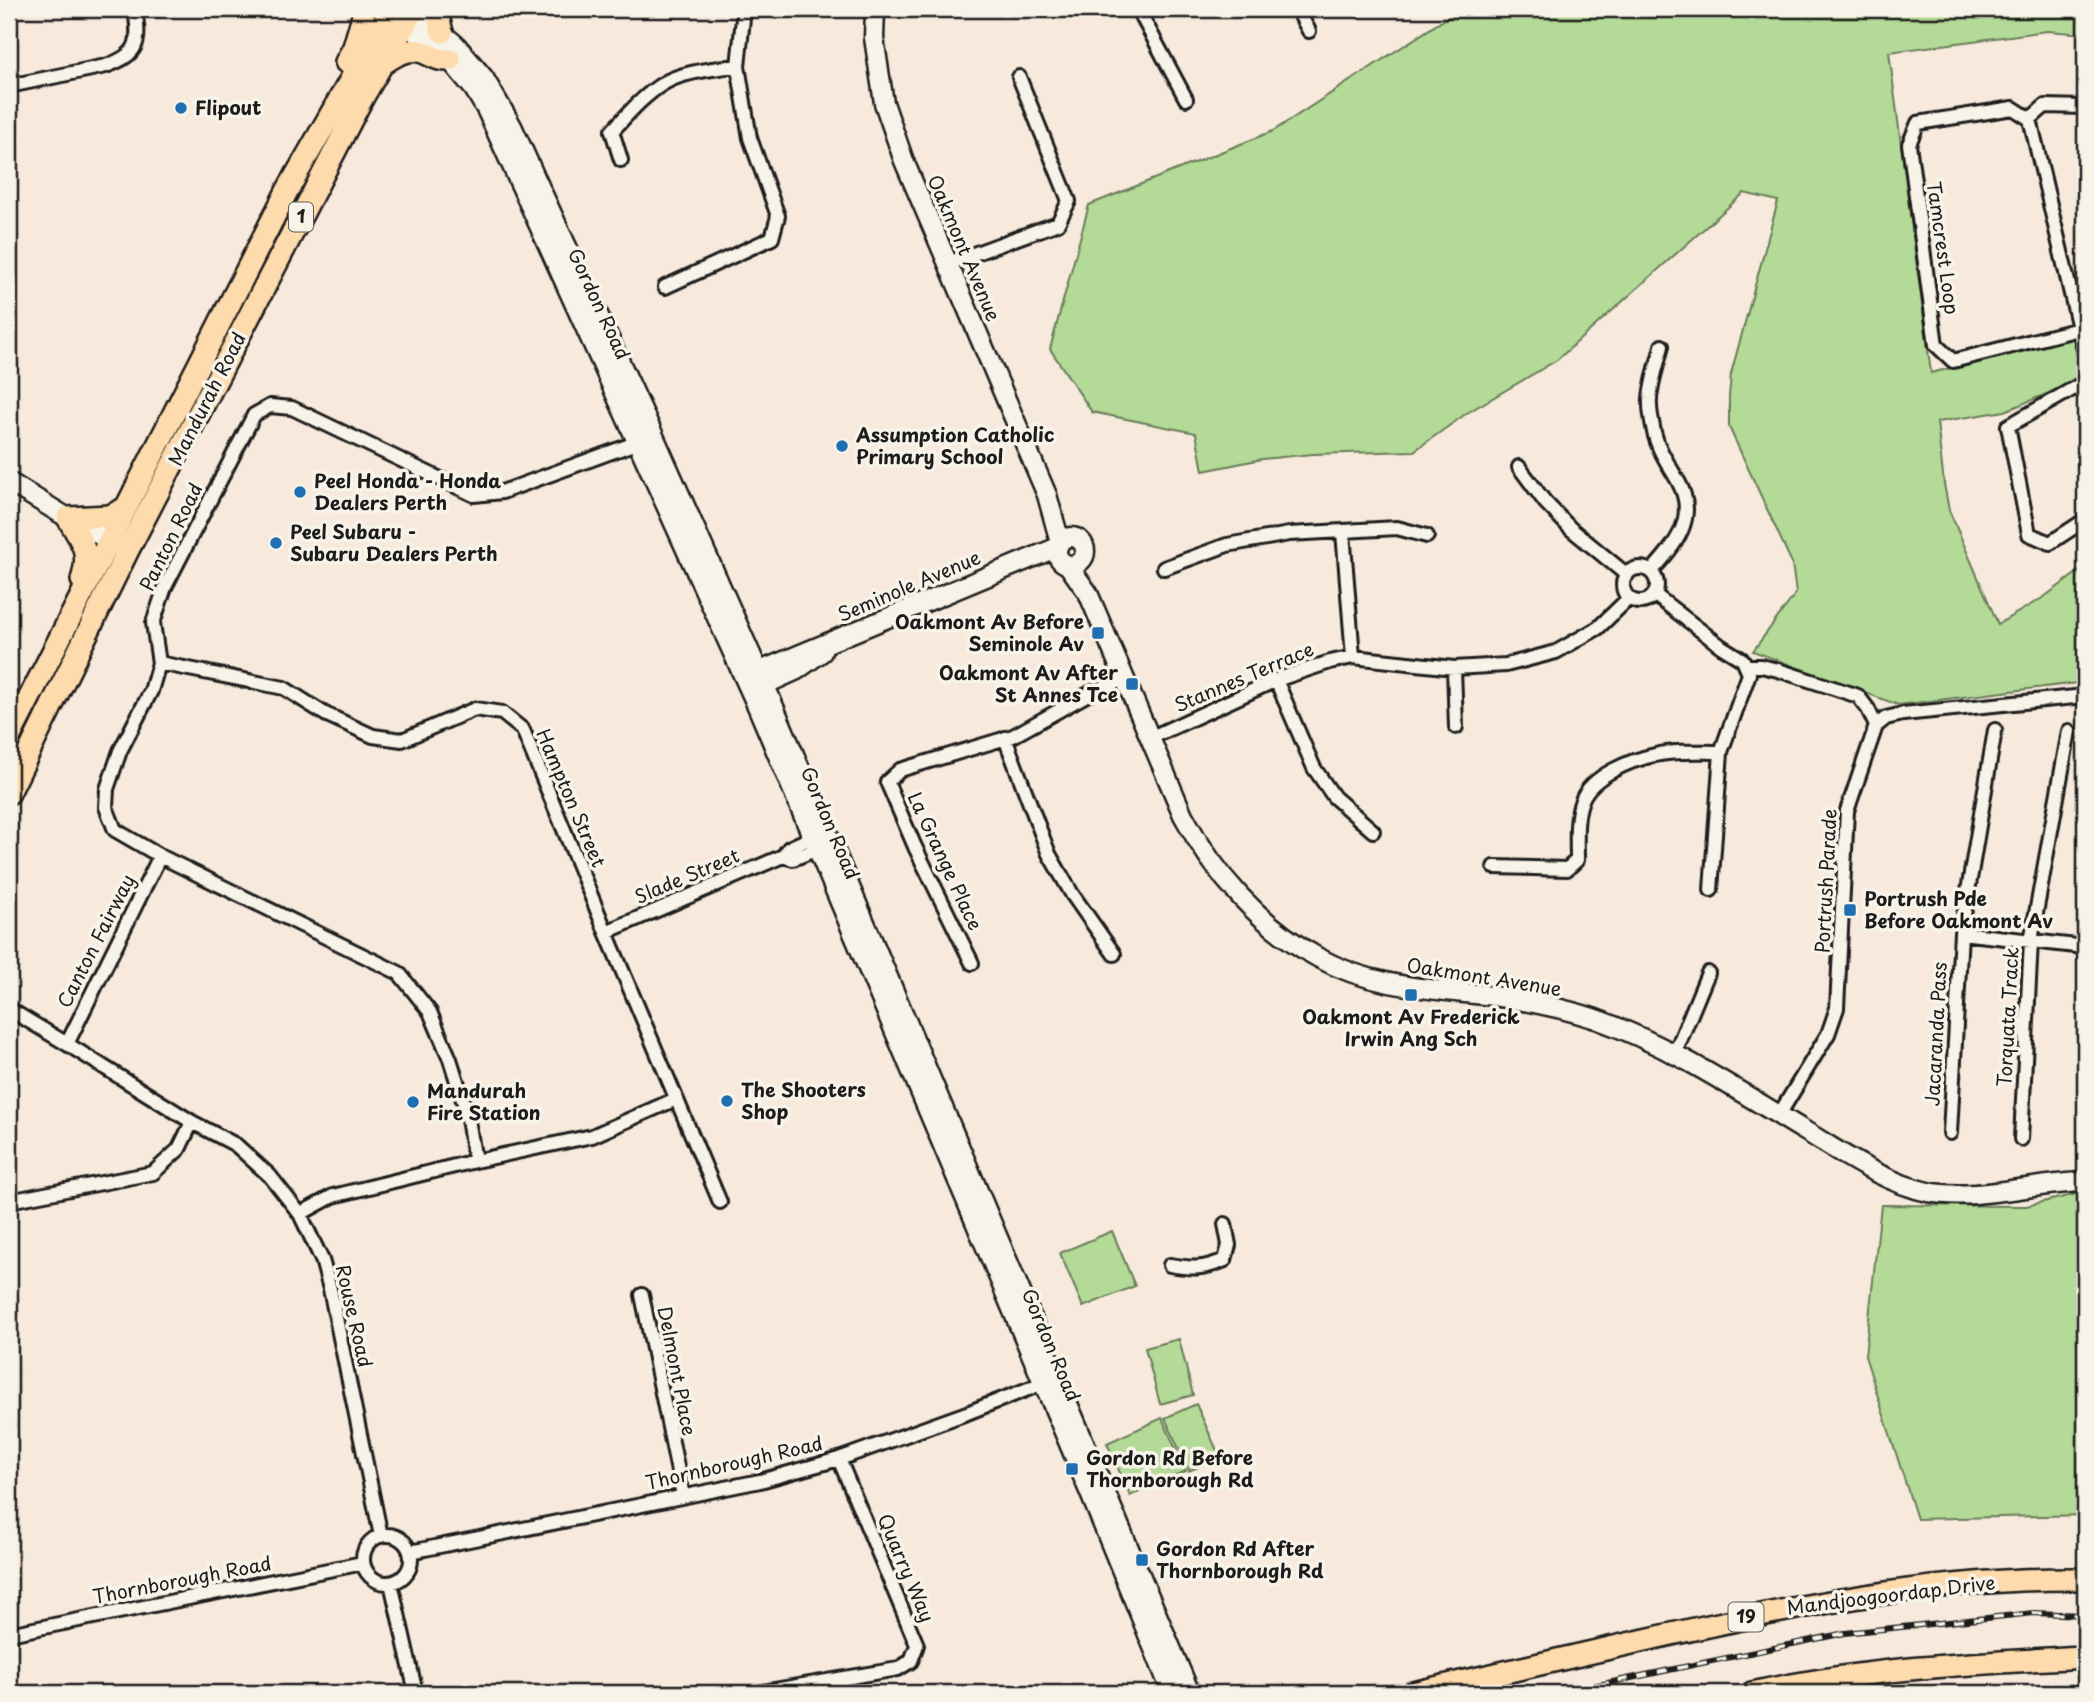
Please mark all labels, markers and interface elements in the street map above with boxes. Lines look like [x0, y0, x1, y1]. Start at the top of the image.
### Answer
place label: Flipout [195, 93, 261, 121]
marker: Flipout [173, 100, 189, 116]
street label: Oakmont Avenue [921, 170, 1008, 325]
street label: Tamcrest Loop [1921, 180, 1967, 316]
road number: 1 [289, 202, 313, 232]
street label: Gordon Road [562, 243, 638, 364]
street label: Mandurah Road [160, 327, 252, 470]
place label: Assumption Catholic Primary School [855, 420, 1054, 470]
marker: Assumption Catholic Primary School [834, 438, 850, 454]
place label: Peel Honda - Honda Dealers Perth [314, 466, 501, 516]
street label: Panton Road [132, 478, 208, 595]
marker: Peel Honda - Honda Dealers Perth [292, 484, 308, 500]
place label: Peel Subaru - Subaru Dealers Perth [290, 517, 498, 567]
marker: Peel Subaru - Subaru Dealers Perth [268, 535, 284, 551]
street label: Seminole Avenue [833, 542, 984, 628]
place label: Oakmont Av Before Seminole Av [895, 607, 1084, 657]
marker: Oakmont Av Before Seminole Av [1090, 625, 1106, 641]
street label: Stannes Terrace [1170, 634, 1318, 718]
place label: Oakmont Av After St Annes Tce [939, 658, 1118, 708]
marker: Oakmont Av After St Annes Tce [1124, 676, 1140, 692]
street label: Hampton Street [530, 724, 614, 871]
street label: Gordon Road [795, 762, 867, 883]
street label: La Grange Place [902, 787, 990, 934]
street label: Portrush Parade [1807, 808, 1843, 954]
street label: Slade Street [630, 840, 743, 910]
street label: Canton Fairway [49, 869, 141, 1012]
place label: Portrush Pde Before Oakmont Av [1864, 884, 2053, 934]
marker: Portrush Pde Before Oakmont Av [1842, 902, 1858, 918]
street label: Torquata Track [1989, 946, 2025, 1088]
street label: Oakmont Avenue [1405, 950, 1564, 1002]
street label: Jacaranda Pass [1917, 961, 1953, 1107]
marker: Oakmont Av Frederick Irwin Ang Sch [1403, 987, 1419, 1003]
place label: Oakmont Av Frederick Irwin Ang Sch [1302, 1002, 1520, 1052]
place label: The Shooters Shop [741, 1075, 866, 1125]
place label: Mandurah Fire Station [427, 1076, 541, 1126]
marker: The Shooters Shop [719, 1093, 735, 1109]
marker: Mandurah Fire Station [405, 1094, 421, 1110]
street label: Rouse Road [330, 1262, 380, 1370]
street label: Gordon Road [1016, 1284, 1088, 1405]
street label: Delmont Place [652, 1304, 704, 1438]
street label: Thornborough Road [642, 1428, 825, 1496]
place label: Gordon Rd Before Thornborough Rd [1086, 1443, 1254, 1493]
marker: Gordon Rd Before Thornborough Rd [1064, 1461, 1080, 1477]
street label: Quarry Way [872, 1509, 942, 1626]
place label: Gordon Rd After Thornborough Rd [1156, 1534, 1324, 1584]
street label: Thornborough Road [90, 1548, 273, 1610]
marker: Gordon Rd After Thornborough Rd [1134, 1552, 1150, 1568]
street label: Mandjoogoordap Drive [1785, 1567, 1997, 1621]
road number: 19 [1728, 1602, 1764, 1632]

